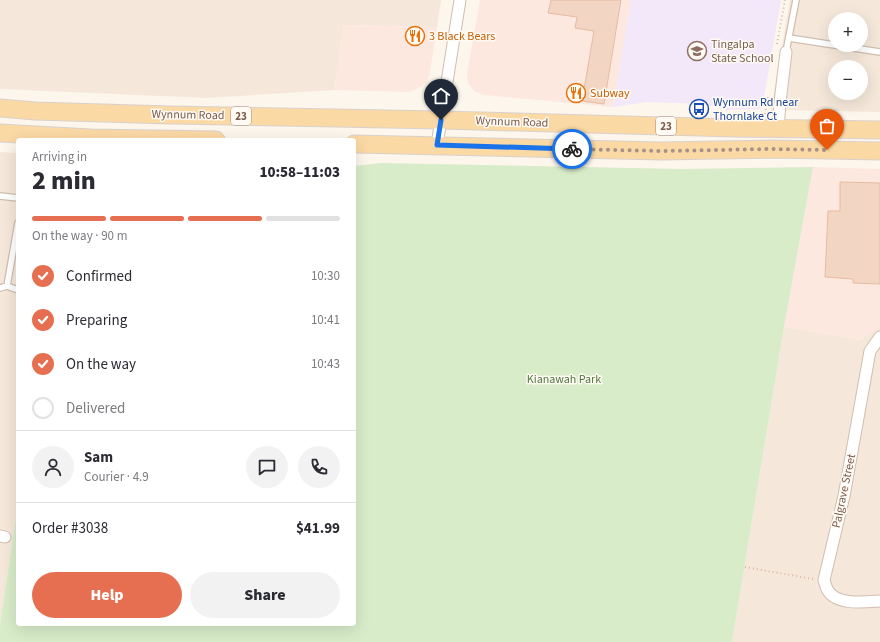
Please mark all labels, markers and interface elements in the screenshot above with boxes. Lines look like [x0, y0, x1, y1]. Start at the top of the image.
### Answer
map controls [828, 12, 868, 100]
button: + [828, 12, 868, 52]
restaurant icon: 3 Black Bears [404, 25, 426, 47]
place label: 3 Black Bears [429, 28, 495, 45]
place label: Tingalpa State School [711, 36, 774, 67]
school or university icon: Tingalpa State School [686, 40, 708, 62]
button: − [828, 60, 868, 100]
pin [424, 79, 458, 120]
restaurant icon: Subway [565, 82, 587, 104]
icon: home [430, 85, 452, 107]
place label: Subway [590, 85, 630, 102]
place label: Wynnum Rd near Thornlake Ct [713, 94, 799, 125]
bus stop icon: Wynnum Rd near Thornlake Ct [688, 98, 710, 120]
street label: Wynnum Road [151, 106, 225, 124]
road number: 23 [231, 107, 251, 125]
pin [810, 109, 844, 150]
street label: Wynnum Road [475, 112, 549, 132]
icon: bag [816, 115, 838, 137]
road number: 23 [656, 117, 676, 135]
courier [552, 129, 592, 169]
icon: bike [561, 138, 583, 160]
text: Arriving in [32, 148, 87, 166]
text: 2 min [32, 162, 96, 199]
text: 10:58–11:03 [259, 162, 340, 183]
text: On the way · 90 m [32, 227, 127, 245]
icon: check [32, 265, 54, 287]
text: Confirmed [66, 266, 132, 287]
text: 10:30 [311, 267, 340, 285]
icon: check [32, 309, 54, 331]
text: Preparing [66, 310, 127, 331]
text: 10:41 [311, 311, 340, 329]
icon: check [32, 353, 54, 375]
text: On the way [66, 354, 136, 375]
text: 10:43 [311, 355, 340, 373]
park label: Kianawah Park [527, 371, 601, 388]
text: Delivered [66, 398, 125, 419]
button: person [32, 446, 74, 488]
button: chat [246, 446, 288, 488]
button: phone [298, 446, 340, 488]
text: Sam [84, 447, 113, 468]
street label: Palgrave Street [828, 452, 860, 530]
text: Courier · 4.9 [84, 468, 149, 486]
text: Order #3038 [32, 518, 108, 539]
text: $41.99 [296, 518, 340, 539]
button: Help [32, 572, 182, 618]
button: Share [190, 572, 340, 618]

